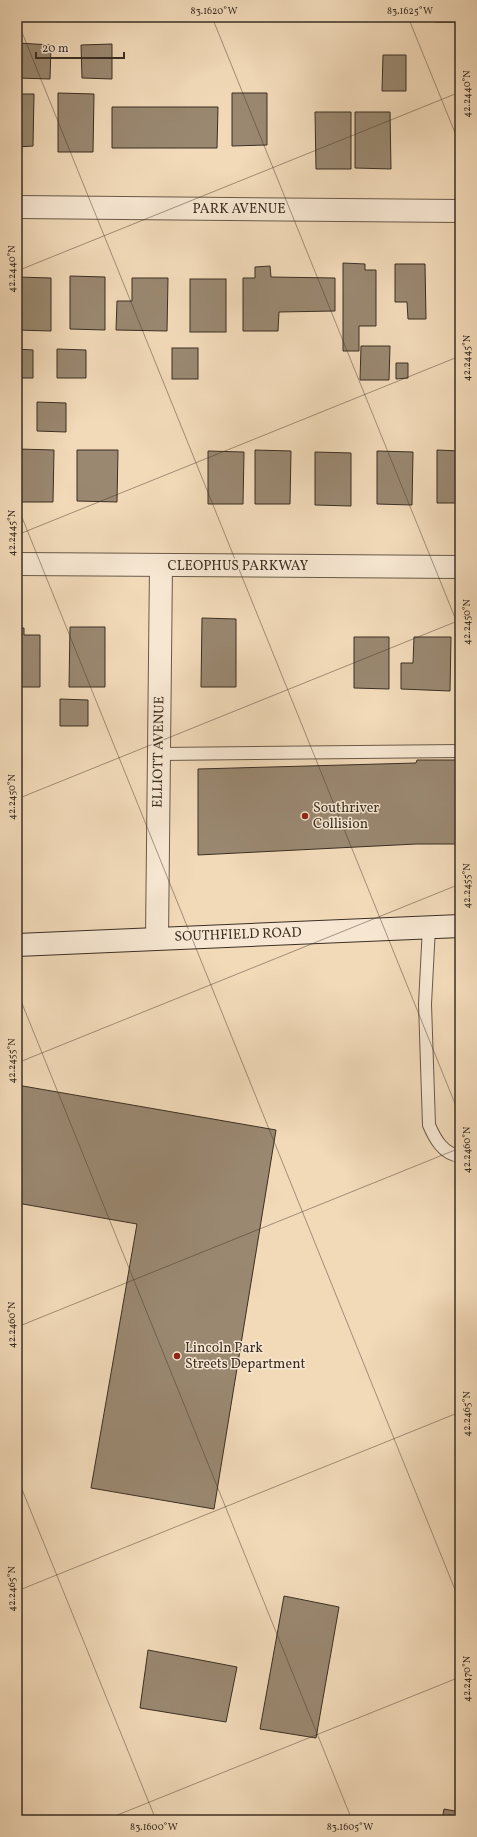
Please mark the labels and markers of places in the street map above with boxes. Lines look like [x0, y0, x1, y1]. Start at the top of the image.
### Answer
place label: Southriver Collision [313, 799, 379, 834]
marker: Southriver Collision [300, 811, 310, 821]
place label: Lincoln Park Streets Department [185, 1339, 305, 1374]
marker: Lincoln Park Streets Department [172, 1351, 182, 1361]

